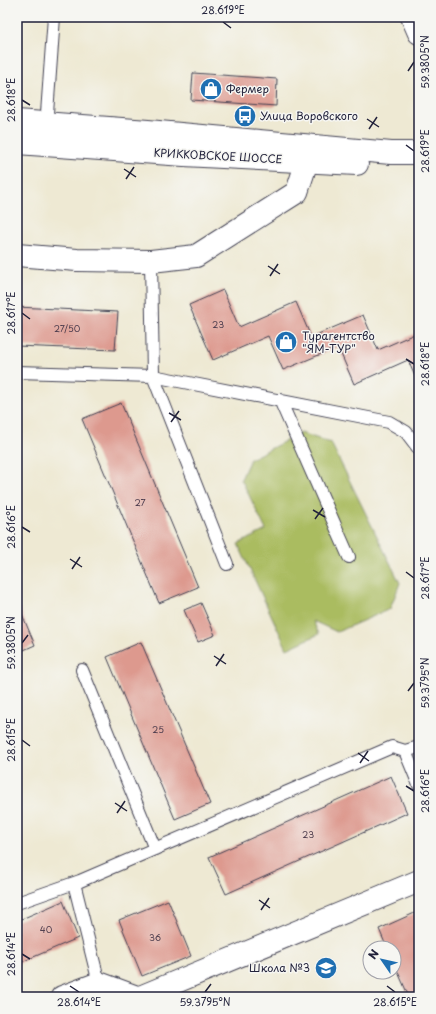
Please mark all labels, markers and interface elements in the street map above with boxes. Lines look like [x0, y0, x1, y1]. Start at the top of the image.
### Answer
text: 28.619°E [201, 2, 245, 17]
text: 59.3805°N [417, 35, 432, 89]
shop icon: Фермер [198, 76, 224, 102]
text: 28.618°E [3, 78, 18, 122]
place label: Фермер [226, 80, 269, 97]
bus stop icon: Улица Воровского [232, 103, 258, 129]
place label: Улица Воровского [260, 107, 358, 124]
text: 28.619°E [417, 129, 432, 173]
street label: КРИККОВСКОЕ ШОССЕ [153, 144, 283, 167]
text: 28.617°E [3, 291, 18, 335]
house number: 23 [212, 317, 224, 331]
house number: 27/50 [54, 321, 81, 335]
place label: Турагентство "ЯМ-ТУР" [302, 327, 375, 357]
shop icon: Турагентство "ЯМ-ТУР" [273, 329, 299, 355]
text: 28.618°E [417, 342, 432, 386]
house number: 27 [134, 495, 146, 509]
text: 28.616°E [3, 505, 18, 549]
text: 28.617°E [417, 556, 432, 600]
text: 59.3805°N [3, 616, 18, 670]
text: 59.3795°N [417, 657, 432, 709]
text: 28.615°E [3, 718, 18, 762]
house number: 25 [152, 722, 164, 736]
text: 28.616°E [417, 769, 432, 813]
house number: 23 [302, 827, 314, 841]
house number: 40 [40, 922, 53, 936]
house number: 36 [149, 930, 161, 944]
text: 28.614°E [3, 932, 18, 976]
north arrow [362, 940, 402, 980]
text: N [364, 946, 383, 962]
school or university icon: Школа №3 [313, 955, 339, 981]
place label: Школа №3 [249, 959, 310, 976]
text: 28.614°E [57, 994, 101, 1009]
text: 59.3795°N [179, 994, 231, 1009]
text: 28.615°E [373, 994, 417, 1009]

